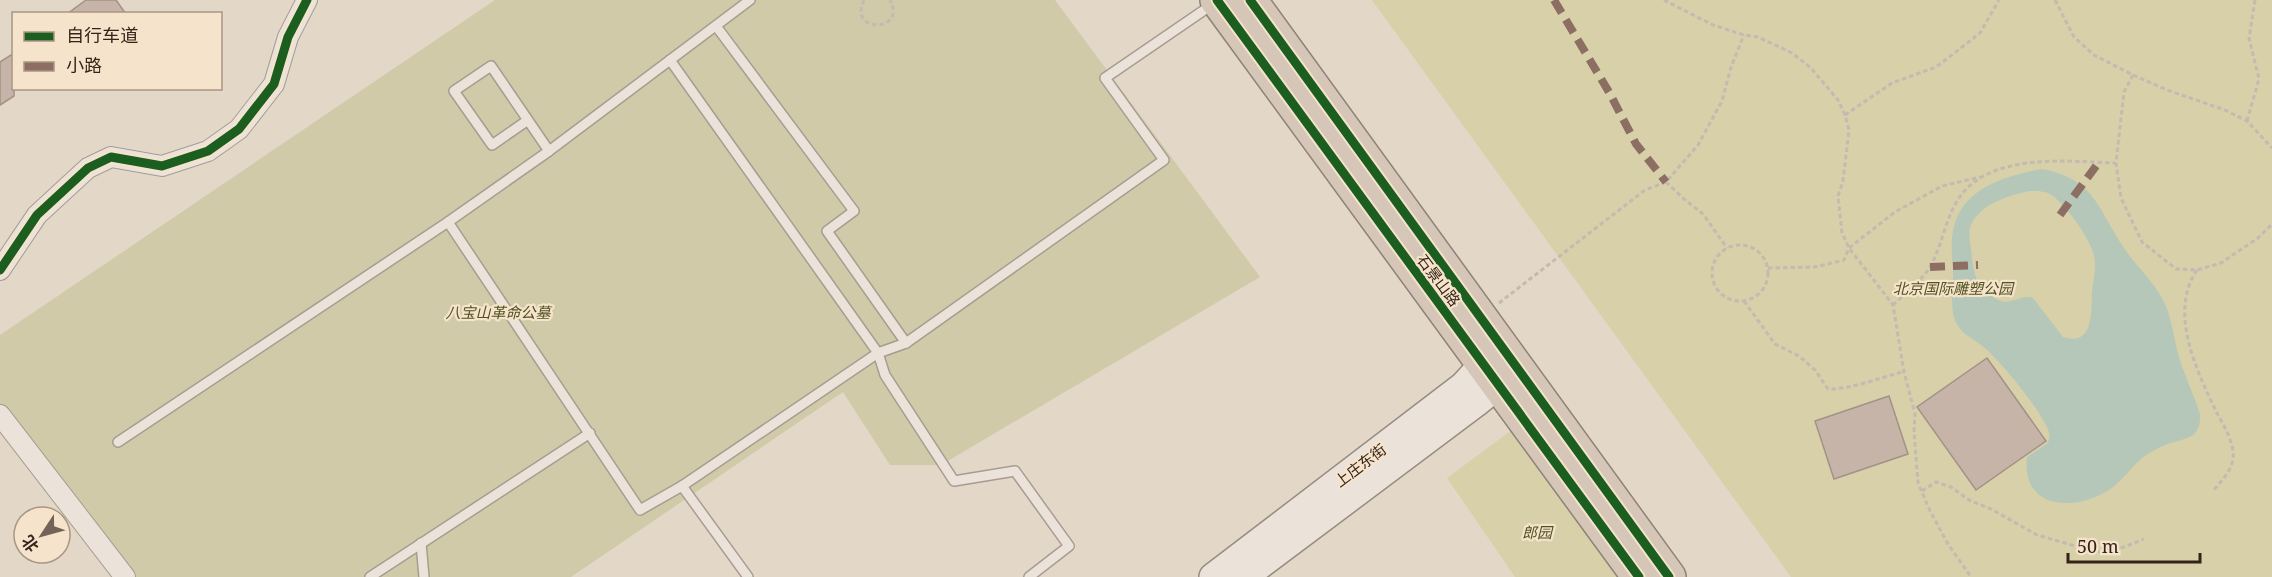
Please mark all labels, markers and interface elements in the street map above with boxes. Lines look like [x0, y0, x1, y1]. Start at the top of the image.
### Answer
legend [12, 12, 222, 90]
text: 自行车道 [66, 23, 138, 47]
text: 小路 [66, 53, 102, 77]
street label: 石景山路 [1413, 250, 1465, 310]
park label: 北京国际雕塑公园 [1893, 278, 2015, 298]
park label: 八宝山革命公墓 [445, 302, 552, 322]
street label: 上庄东街 [1330, 439, 1390, 491]
north arrow [12, 505, 72, 565]
park label: 郎园 [1522, 522, 1554, 542]
scale bar [2068, 526, 2200, 564]
text: 北 [16, 531, 43, 557]
text: 50 m [2077, 534, 2119, 558]

